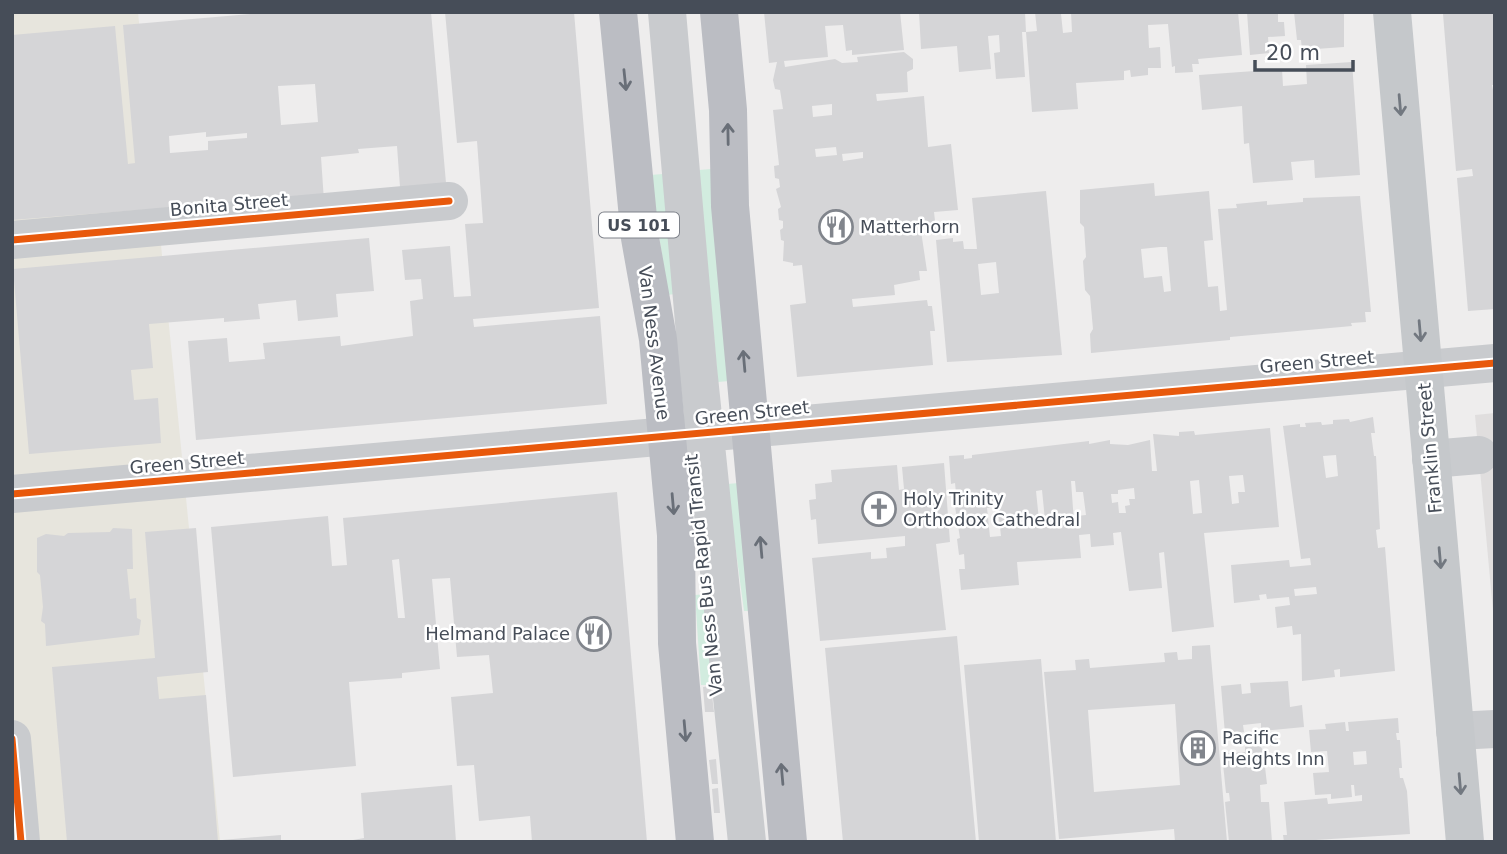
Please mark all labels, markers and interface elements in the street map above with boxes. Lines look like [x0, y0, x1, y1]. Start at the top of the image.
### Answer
scale bar [1255, 28, 1353, 72]
text: 20 m [1266, 41, 1320, 65]
one-way arrow [618, 68, 631, 91]
one-way arrow [1394, 93, 1407, 115]
one-way arrow [721, 123, 735, 146]
street label: Bonita Street [169, 189, 289, 220]
restaurant icon: Matterhorn [817, 208, 855, 246]
road number: US 101 [599, 213, 679, 238]
place label: Matterhorn [860, 216, 960, 237]
street label: Van Ness Avenue [635, 265, 674, 421]
one-way arrow [1414, 320, 1427, 342]
street label: Green Street [1259, 346, 1375, 377]
one-way arrow [737, 350, 750, 373]
street label: Franklin Street [1413, 382, 1446, 514]
street label: Green Street [694, 396, 810, 429]
street label: Green Street [129, 447, 245, 478]
street label: Van Ness Bus Rapid Transit [680, 453, 727, 697]
place label: Holy Trinity Orthodox Cathedral [903, 488, 1080, 530]
church icon: Holy Trinity Orthodox Cathedral [860, 490, 898, 528]
one-way arrow [667, 493, 680, 515]
one-way arrow [754, 536, 767, 559]
one-way arrow [1434, 546, 1447, 569]
restaurant icon: Helmand Palace [575, 615, 613, 653]
place label: Helmand Palace [425, 623, 570, 644]
one-way arrow [679, 720, 692, 742]
place label: Pacific Heights Inn [1222, 727, 1325, 769]
building icon: Pacific Heights Inn [1179, 729, 1217, 767]
one-way arrow [775, 763, 788, 786]
one-way arrow [1454, 773, 1467, 795]

